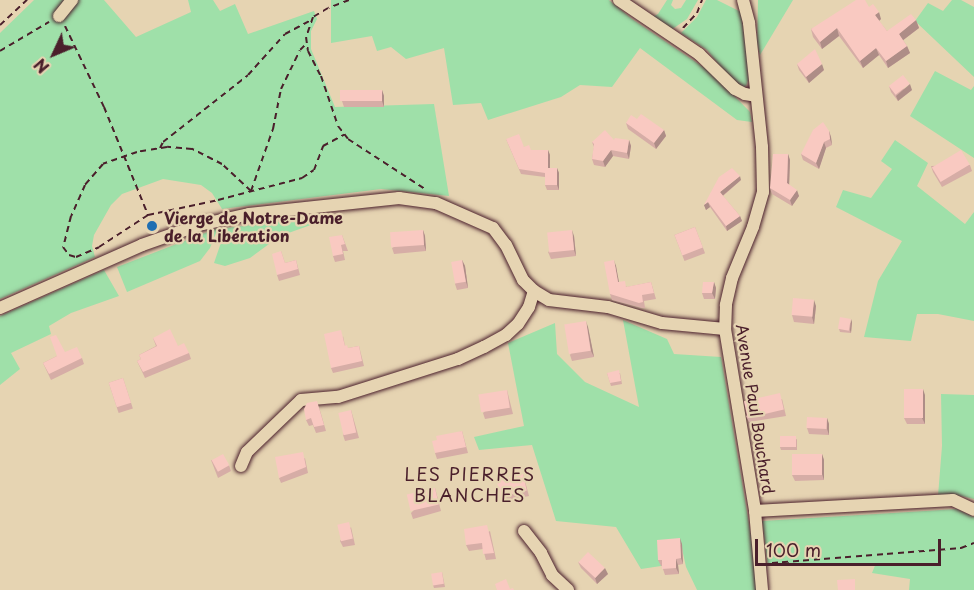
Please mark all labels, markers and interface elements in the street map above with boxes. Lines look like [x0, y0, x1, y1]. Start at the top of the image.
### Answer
north arrow [24, 24, 84, 84]
text: N [28, 54, 54, 79]
place label: Vierge de Notre-Dame de la Libération [164, 207, 343, 245]
marker: Vierge de Notre-Dame de la Libération [145, 219, 159, 233]
street label: Avenue Paul Bouchard [733, 323, 779, 495]
district label: LES PIERRES BLANCHES [405, 464, 535, 506]
scale bar [758, 527, 944, 565]
text: 100 m [766, 536, 821, 563]

